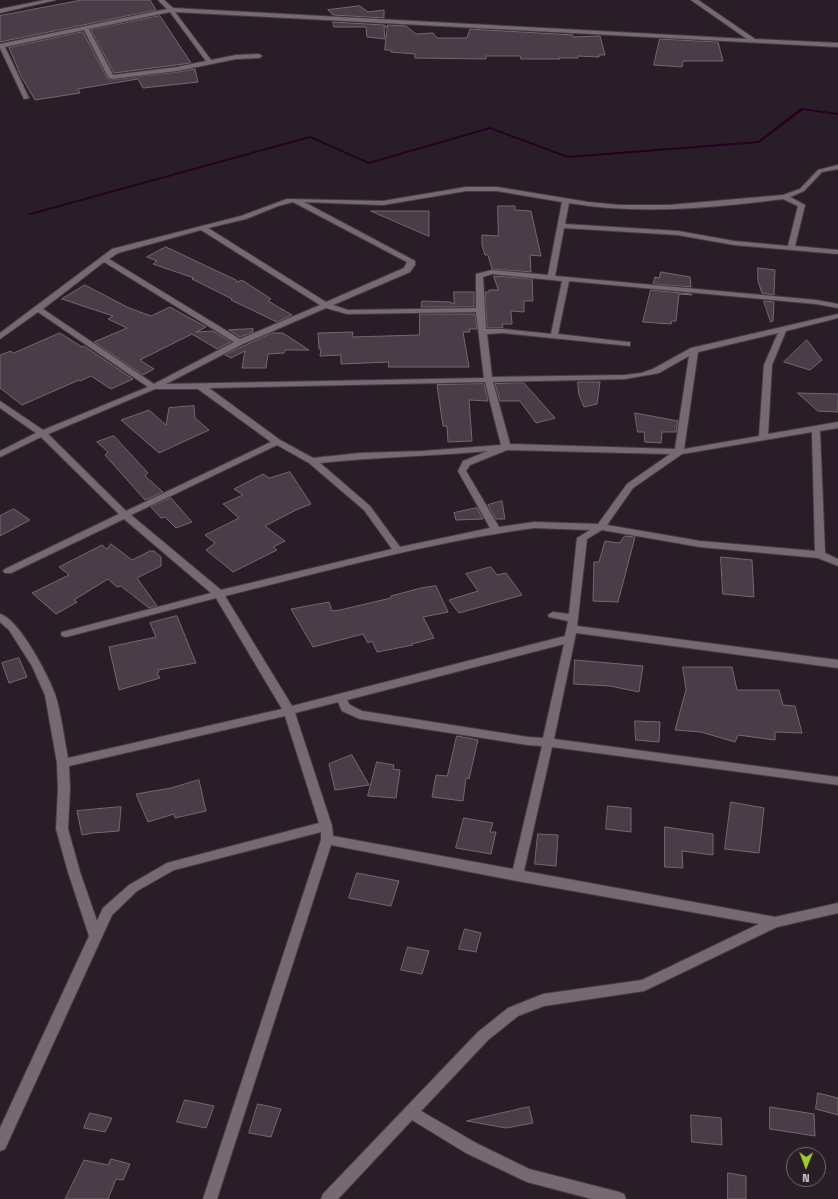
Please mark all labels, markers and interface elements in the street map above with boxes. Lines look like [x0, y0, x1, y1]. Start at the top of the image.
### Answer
north arrow [786, 1147, 826, 1187]
text: N [802, 1171, 810, 1185]

